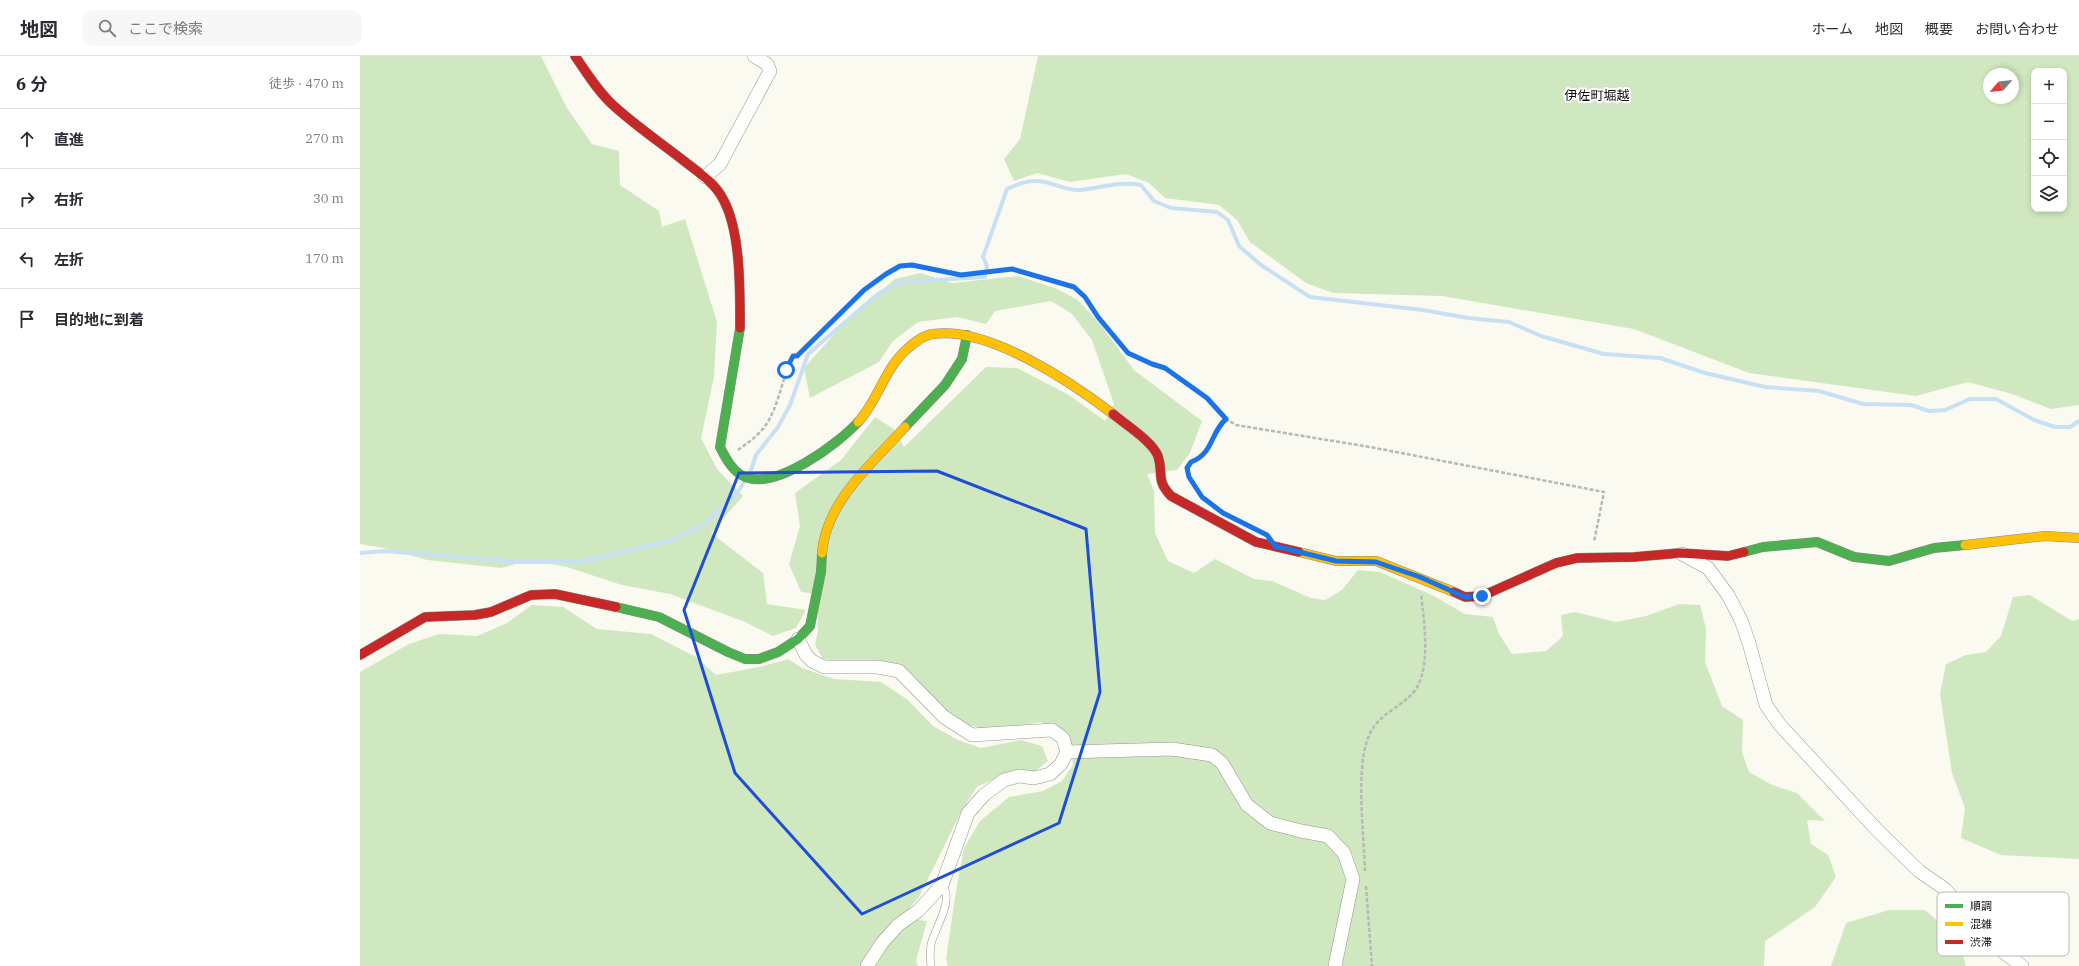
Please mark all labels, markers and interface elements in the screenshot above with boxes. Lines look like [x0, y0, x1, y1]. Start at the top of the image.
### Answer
search box [82, 10, 362, 46]
text: 地図 [20, 17, 58, 41]
icon: search [96, 17, 118, 39]
text: ここで検索 [128, 19, 203, 38]
text: ホーム [1811, 20, 1853, 38]
text: 地図 [1875, 20, 1903, 38]
text: 概要 [1925, 20, 1953, 38]
text: お問い合わせ [1975, 20, 2059, 38]
north arrow [1983, 68, 2019, 104]
map controls [2031, 68, 2067, 212]
button: + [2031, 68, 2067, 104]
text: 6 分 [16, 73, 47, 95]
text: 徒歩 · 470 m [269, 75, 344, 92]
district label: 伊佐町堀越 [1564, 87, 1630, 104]
button: − [2031, 104, 2067, 140]
icon: ahead [16, 128, 38, 150]
text: 直進 [54, 130, 84, 149]
text: 270 m [305, 130, 344, 147]
button: locate [2031, 140, 2067, 176]
button: layers [2031, 176, 2067, 212]
icon: right [16, 188, 38, 210]
text: 右折 [54, 190, 84, 209]
text: 30 m [313, 190, 344, 207]
icon: left [16, 248, 38, 270]
text: 左折 [54, 250, 84, 269]
text: 170 m [305, 250, 344, 267]
icon: arrive [16, 308, 38, 330]
text: 目的地に到着 [54, 310, 144, 329]
route start [777, 361, 795, 379]
route end [1473, 587, 1491, 605]
legend [1937, 892, 2069, 956]
text: 順調 [1970, 899, 1992, 913]
text: 混雑 [1970, 917, 1992, 931]
text: 渋滞 [1970, 935, 1992, 949]

